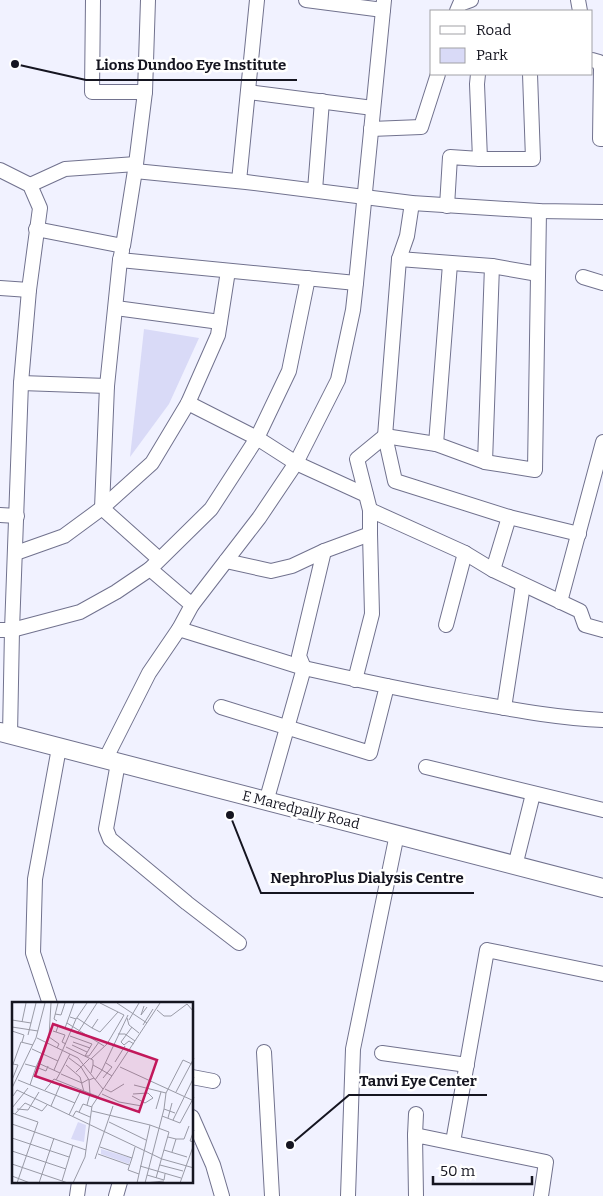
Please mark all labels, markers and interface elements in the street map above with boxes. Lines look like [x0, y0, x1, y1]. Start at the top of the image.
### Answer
legend [430, 10, 593, 75]
text: Road [476, 21, 511, 39]
text: Park [476, 46, 508, 64]
callout: Lions Dundoo Eye Institute [86, 50, 297, 80]
text: Lions Dundoo Eye Institute [96, 56, 286, 74]
street label: E Maredpally Road [241, 787, 361, 833]
callout: NephroPlus Dialysis Centre [261, 863, 474, 893]
text: NephroPlus Dialysis Centre [270, 869, 464, 887]
inset map [12, 1002, 194, 1184]
callout: Tanvi Eye Center [349, 1065, 487, 1095]
text: Tanvi Eye Center [359, 1072, 477, 1090]
scale bar [433, 1154, 532, 1186]
text: 50 m [440, 1162, 476, 1180]

